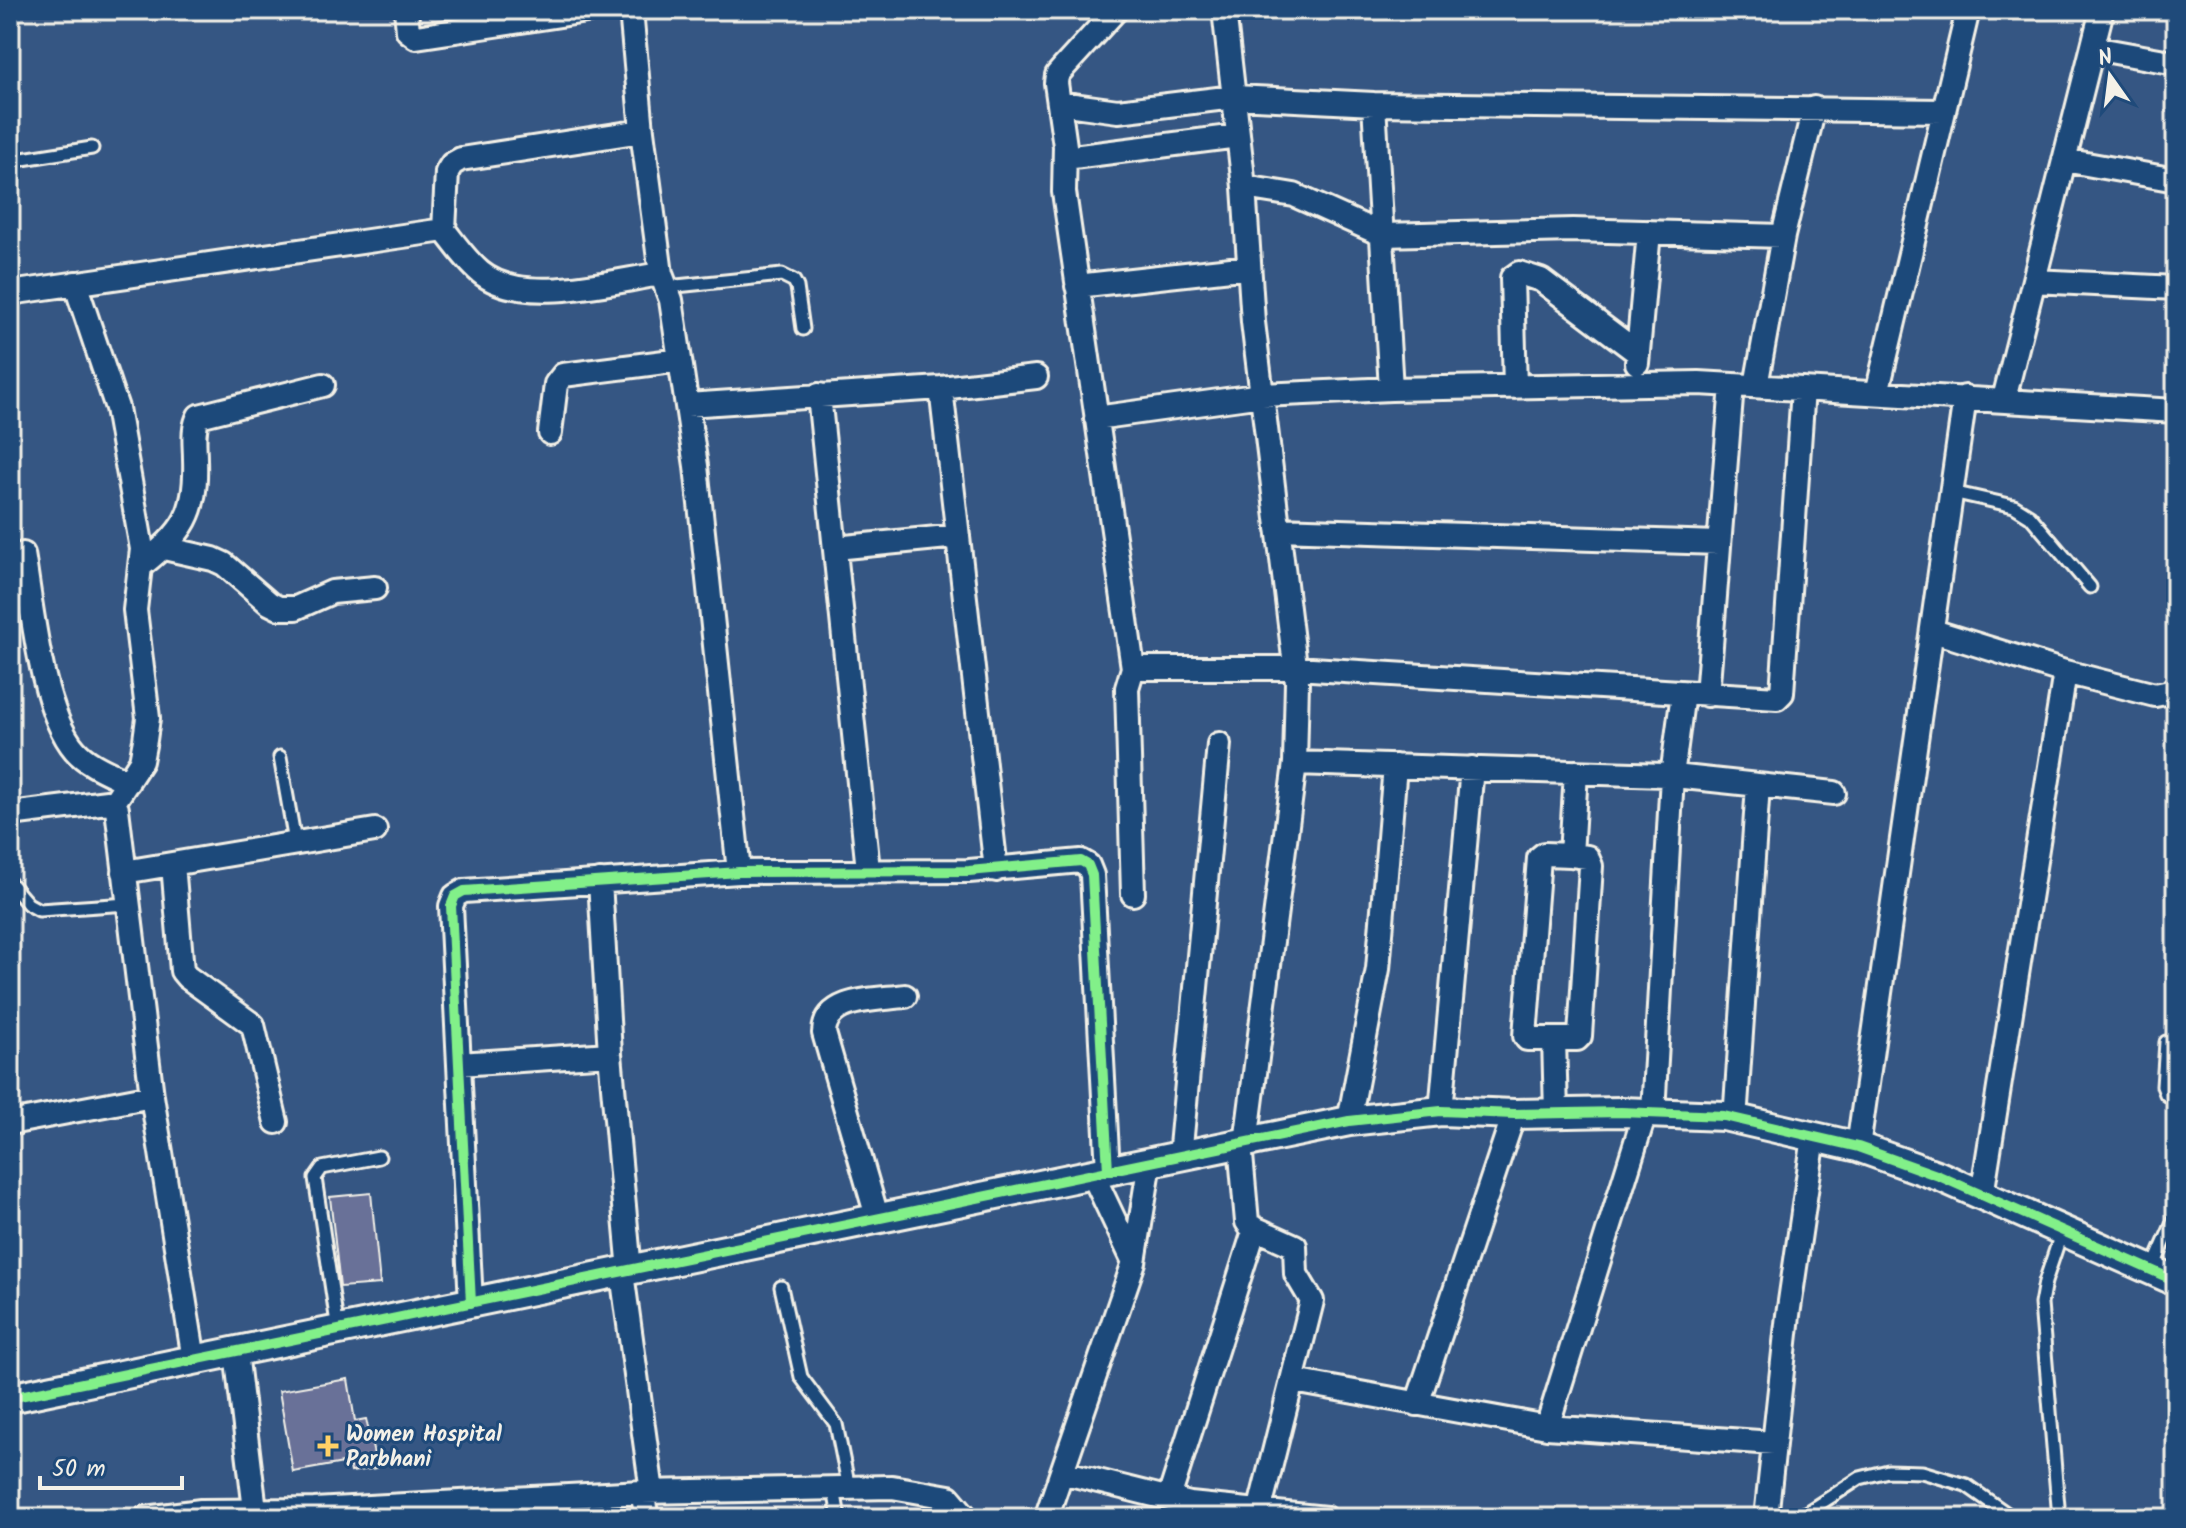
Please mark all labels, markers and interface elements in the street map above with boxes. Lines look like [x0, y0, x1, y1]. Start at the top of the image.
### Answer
north arrow [2070, 36, 2150, 116]
text: N [2095, 40, 2117, 78]
place label: Women Hospital Parbhani [346, 1418, 502, 1478]
marker: Women Hospital Parbhani [317, 1435, 339, 1457]
scale bar [40, 1440, 182, 1490]
text: 50 m [52, 1450, 106, 1489]

